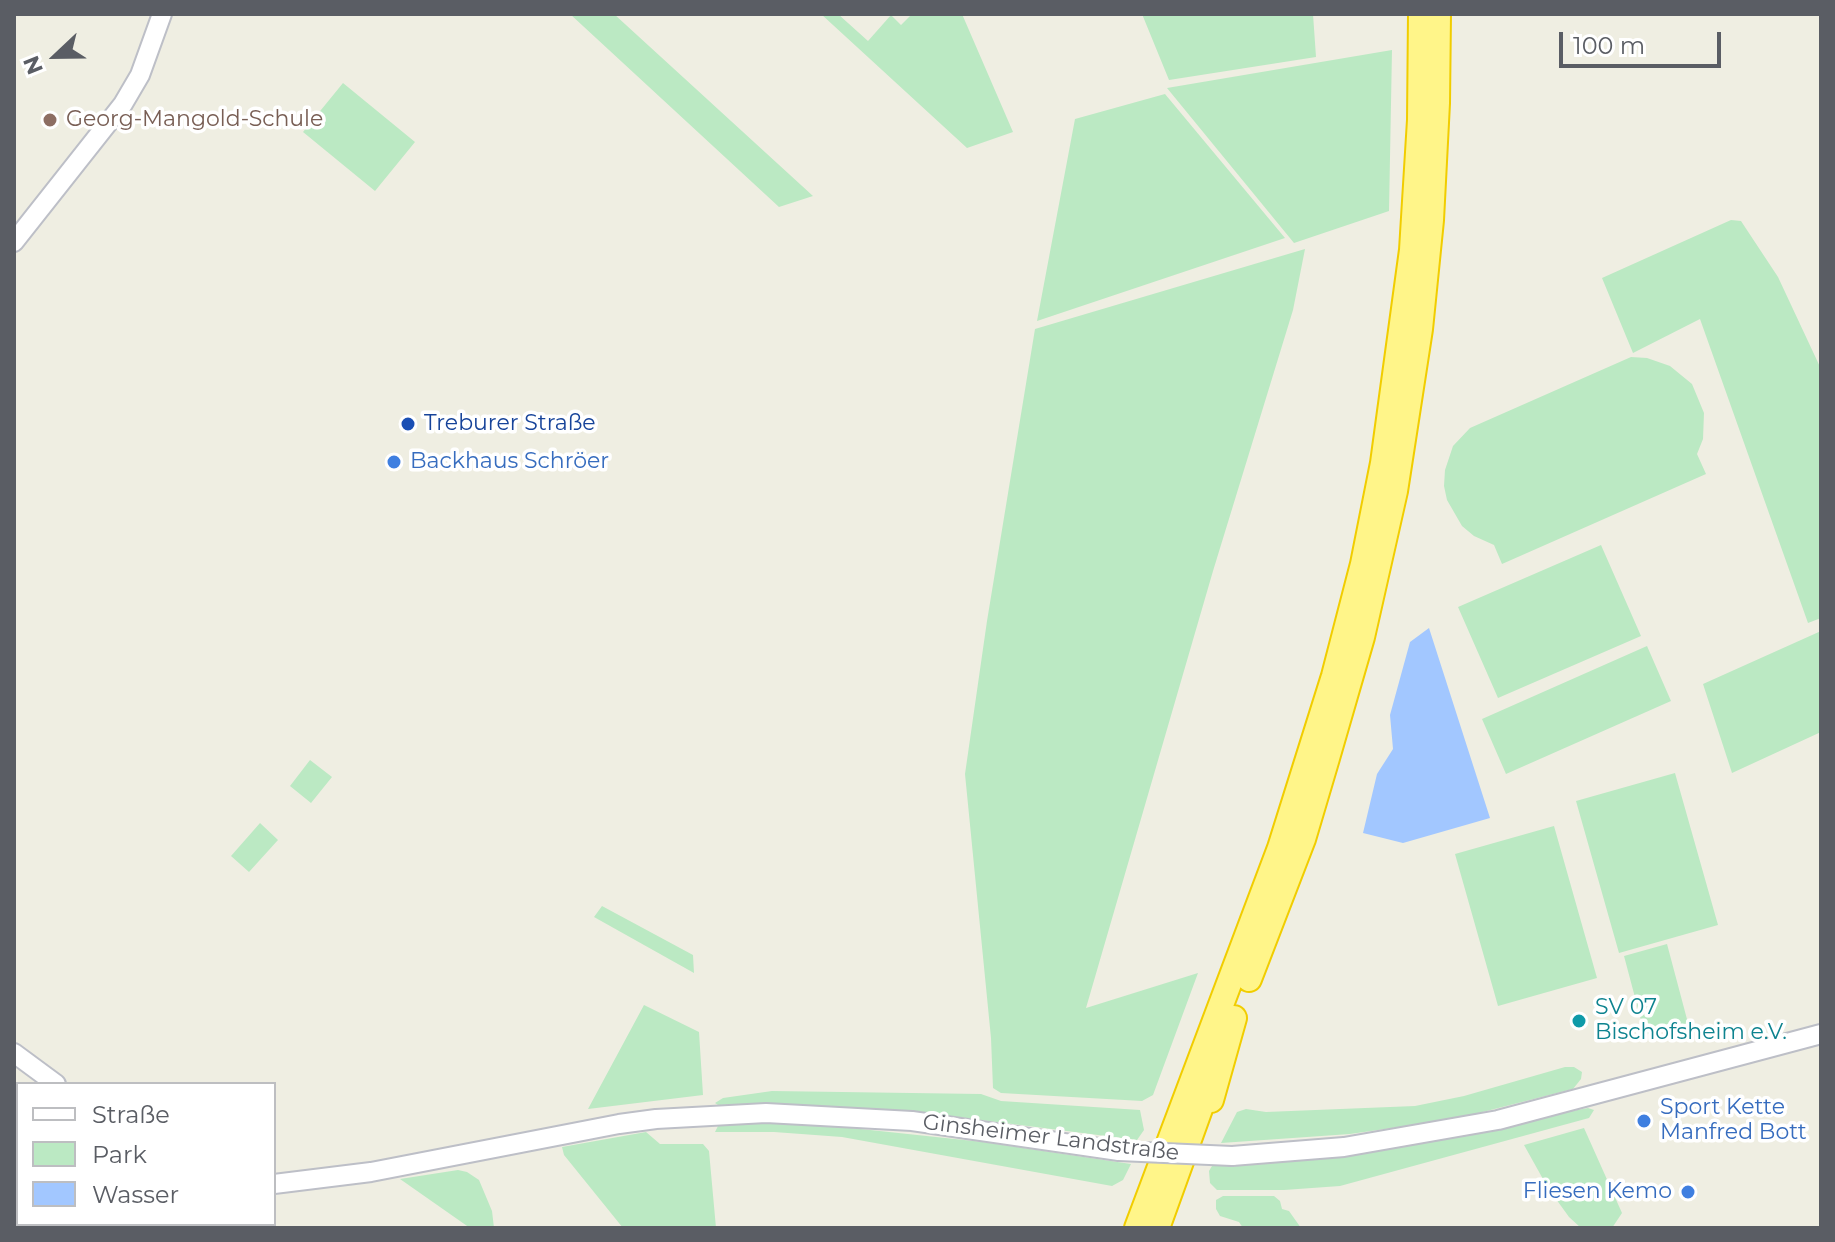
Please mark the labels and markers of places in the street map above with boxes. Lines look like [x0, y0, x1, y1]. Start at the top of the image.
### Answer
place label: Georg-Mangold-Schule [66, 107, 323, 133]
marker: Georg-Mangold-Schule [41, 111, 59, 129]
place label: Treburer Straße [424, 411, 596, 437]
marker: Treburer Straße [399, 415, 417, 433]
place label: Backhaus Schröer [410, 449, 609, 475]
marker: Backhaus Schröer [385, 453, 403, 471]
place label: SV 07 Bischofsheim e.V. [1595, 995, 1787, 1046]
marker: SV 07 Bischofsheim e.V. [1570, 1012, 1588, 1030]
place label: Sport Kette Manfred Bott [1660, 1095, 1807, 1146]
marker: Sport Kette Manfred Bott [1635, 1112, 1653, 1130]
place label: Fliesen Kemo [1523, 1179, 1672, 1205]
marker: Fliesen Kemo [1679, 1183, 1697, 1201]

